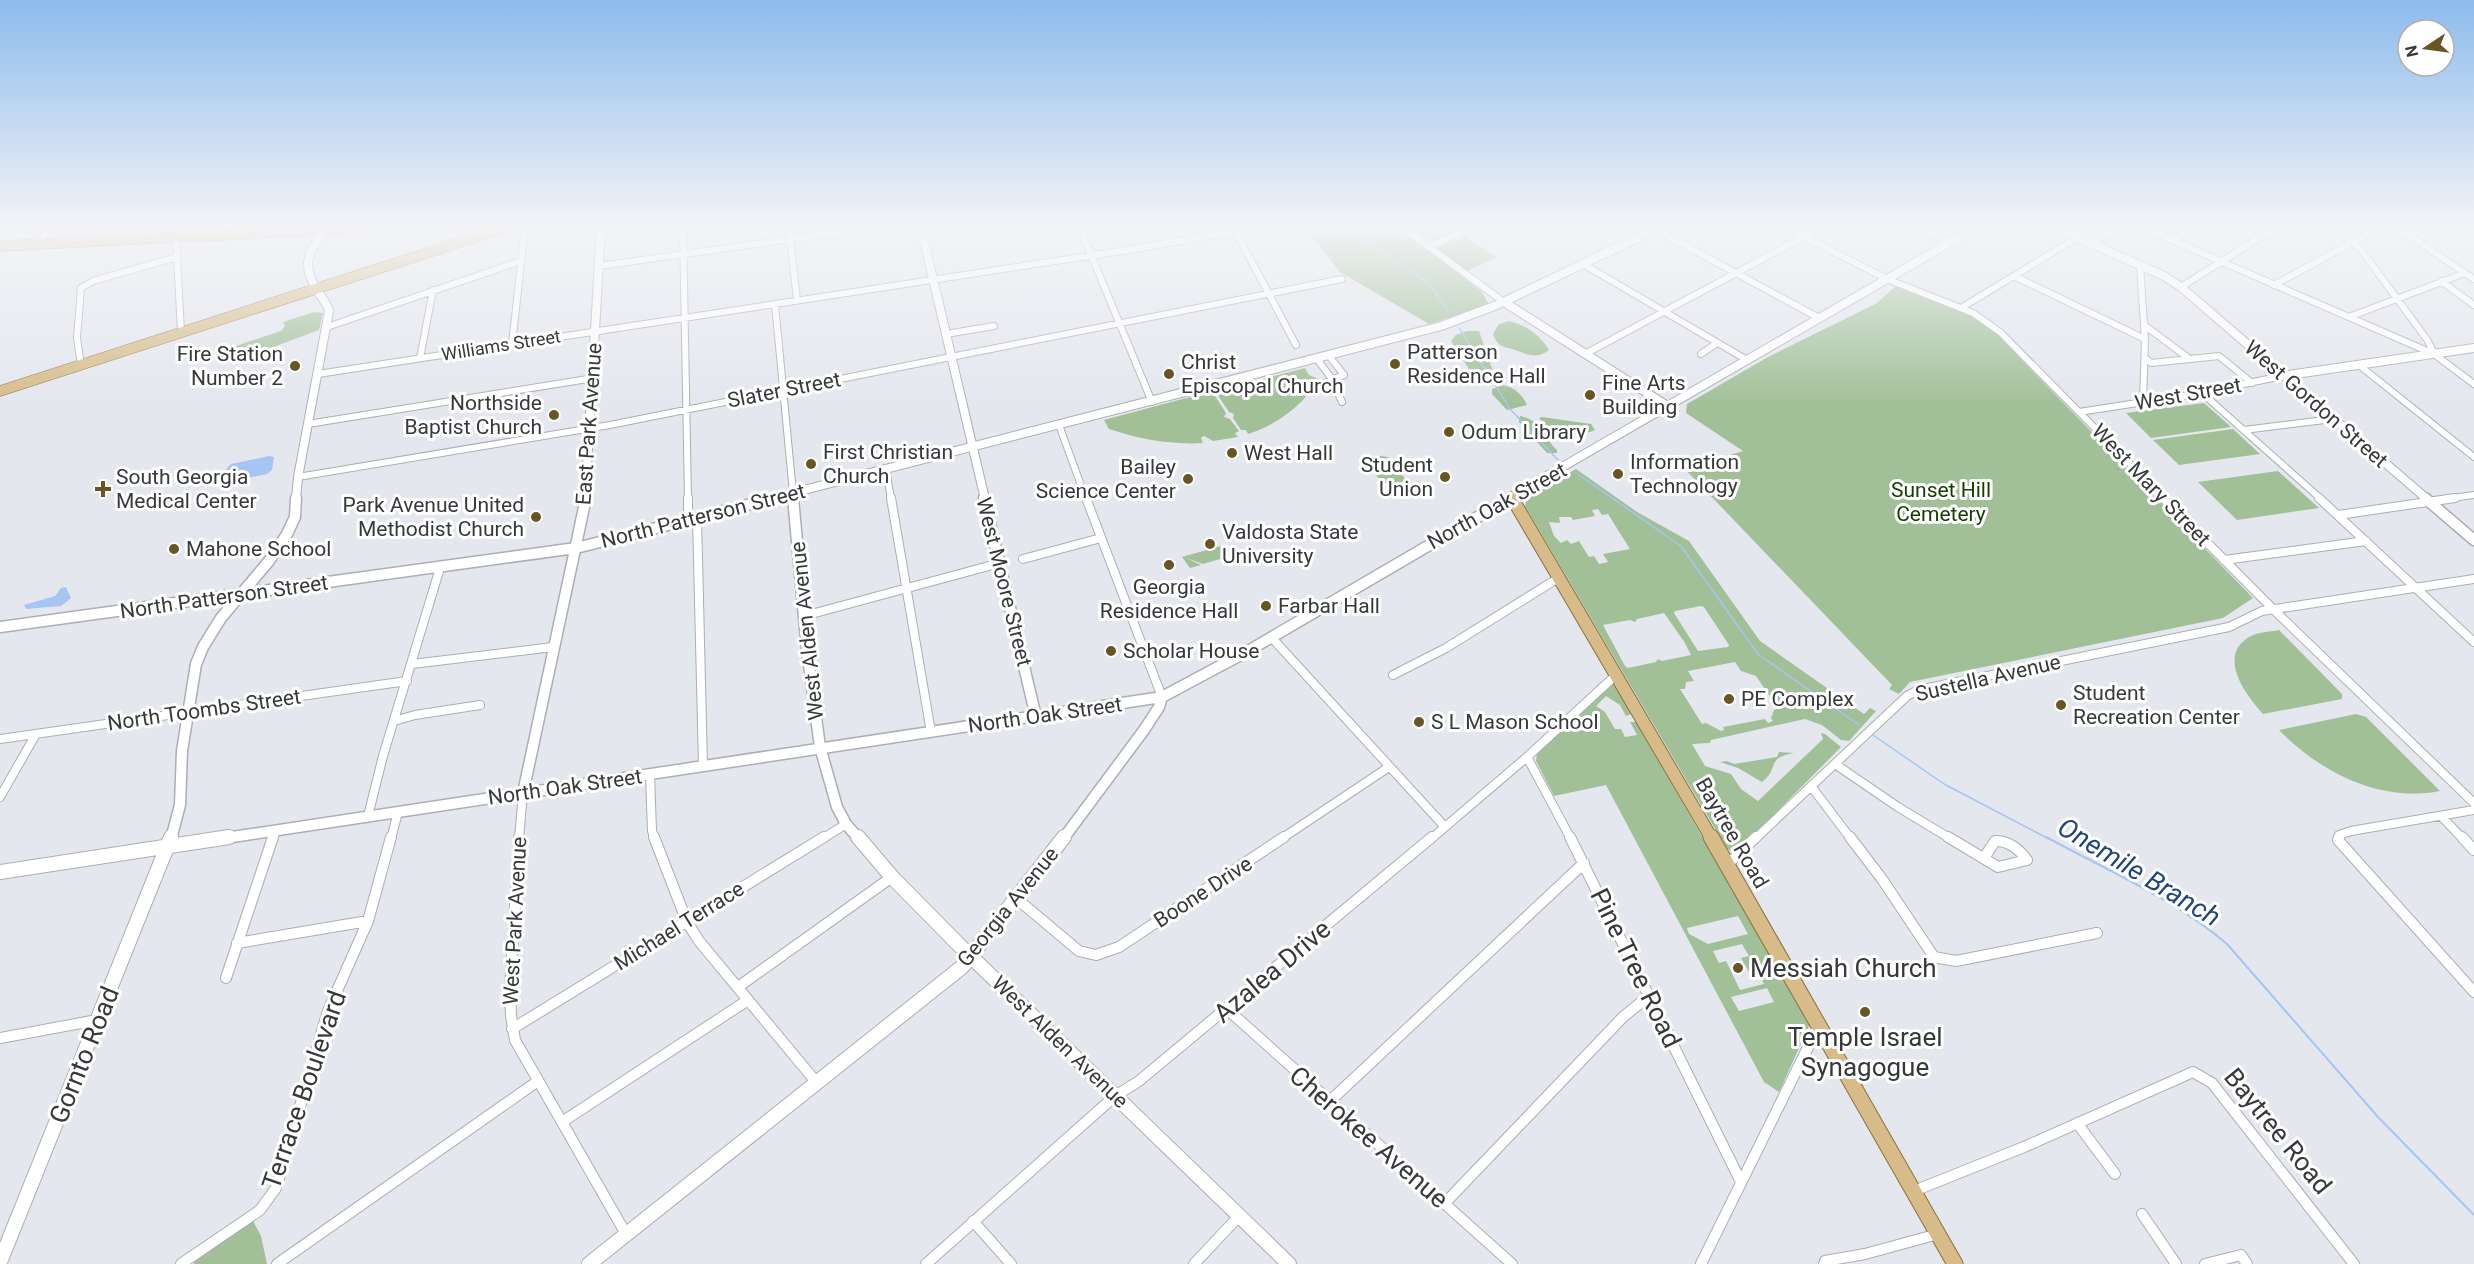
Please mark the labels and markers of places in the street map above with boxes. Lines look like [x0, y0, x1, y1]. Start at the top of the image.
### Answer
place label: Patterson Residence Hall [1407, 340, 1546, 388]
place label: Fire Station Number 2 [177, 342, 283, 390]
place label: Christ Episcopal Church [1181, 350, 1343, 398]
marker: Patterson Residence Hall [1388, 357, 1402, 371]
marker: Fire Station Number 2 [288, 359, 302, 373]
marker: Christ Episcopal Church [1162, 367, 1176, 381]
place label: Fine Arts Building [1602, 371, 1686, 419]
marker: Fine Arts Building [1583, 388, 1597, 402]
place label: Northside Baptist Church [405, 391, 542, 439]
marker: Northside Baptist Church [547, 408, 561, 422]
place label: Odum Library [1461, 420, 1586, 444]
marker: Odum Library [1442, 425, 1456, 439]
place label: First Christian Church [823, 440, 953, 488]
place label: West Hall [1244, 441, 1333, 465]
marker: West Hall [1225, 446, 1239, 460]
place label: Information Technology [1630, 450, 1739, 498]
place label: Student Union [1361, 453, 1433, 501]
place label: Bailey Science Center [1036, 455, 1176, 503]
marker: First Christian Church [804, 457, 818, 471]
place label: South Georgia Medical Center [116, 465, 257, 513]
marker: Information Technology [1611, 467, 1625, 481]
marker: Student Union [1438, 470, 1452, 484]
marker: Bailey Science Center [1181, 472, 1195, 486]
marker: South Georgia Medical Center [94, 480, 112, 498]
place label: Park Avenue United Methodist Church [342, 493, 524, 541]
marker: Park Avenue United Methodist Church [529, 510, 543, 524]
place label: Valdosta State University [1222, 520, 1358, 568]
place label: Mahone School [186, 537, 331, 561]
marker: Valdosta State University [1203, 537, 1217, 551]
marker: Mahone School [167, 542, 181, 556]
marker: Georgia Residence Hall [1162, 558, 1176, 572]
place label: Georgia Residence Hall [1100, 575, 1238, 623]
place label: Farbar Hall [1278, 594, 1380, 618]
marker: Farbar Hall [1259, 599, 1273, 613]
place label: Scholar House [1123, 639, 1259, 663]
marker: Scholar House [1104, 644, 1118, 658]
place label: Student Recreation Center [2073, 681, 2240, 729]
place label: PE Complex [1741, 687, 1854, 711]
marker: PE Complex [1722, 692, 1736, 706]
marker: Student Recreation Center [2054, 698, 2068, 712]
place label: S L Mason School [1431, 710, 1599, 734]
marker: S L Mason School [1412, 715, 1426, 729]
place label: Messiah Church [1750, 953, 1937, 983]
marker: Messiah Church [1731, 961, 1745, 975]
marker: Temple Israel Synagogue [1858, 1005, 1872, 1019]
place label: Temple Israel Synagogue [1787, 1022, 1943, 1082]

